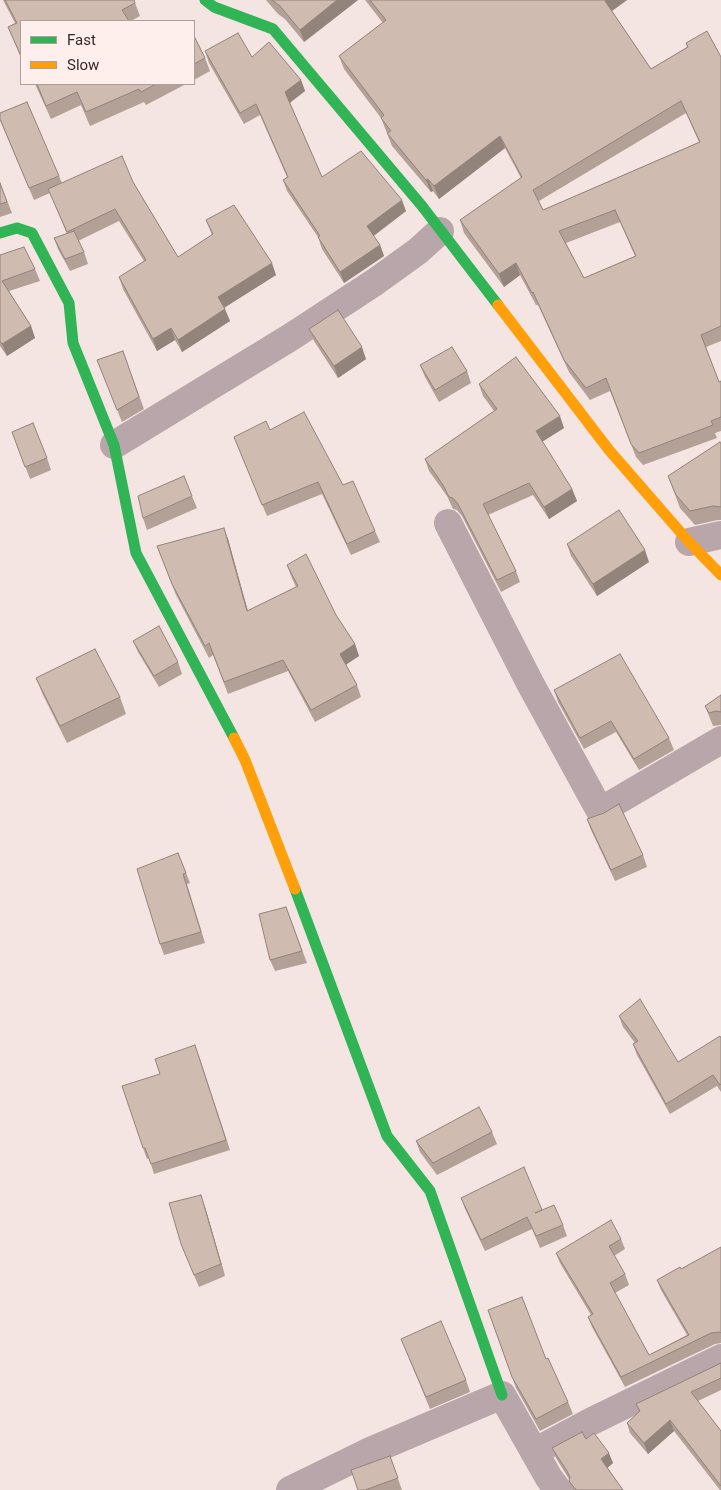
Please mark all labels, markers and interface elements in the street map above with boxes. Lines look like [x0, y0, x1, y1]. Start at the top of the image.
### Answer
legend [20, 20, 195, 85]
text: Fast [67, 31, 96, 49]
text: Slow [67, 56, 99, 74]

